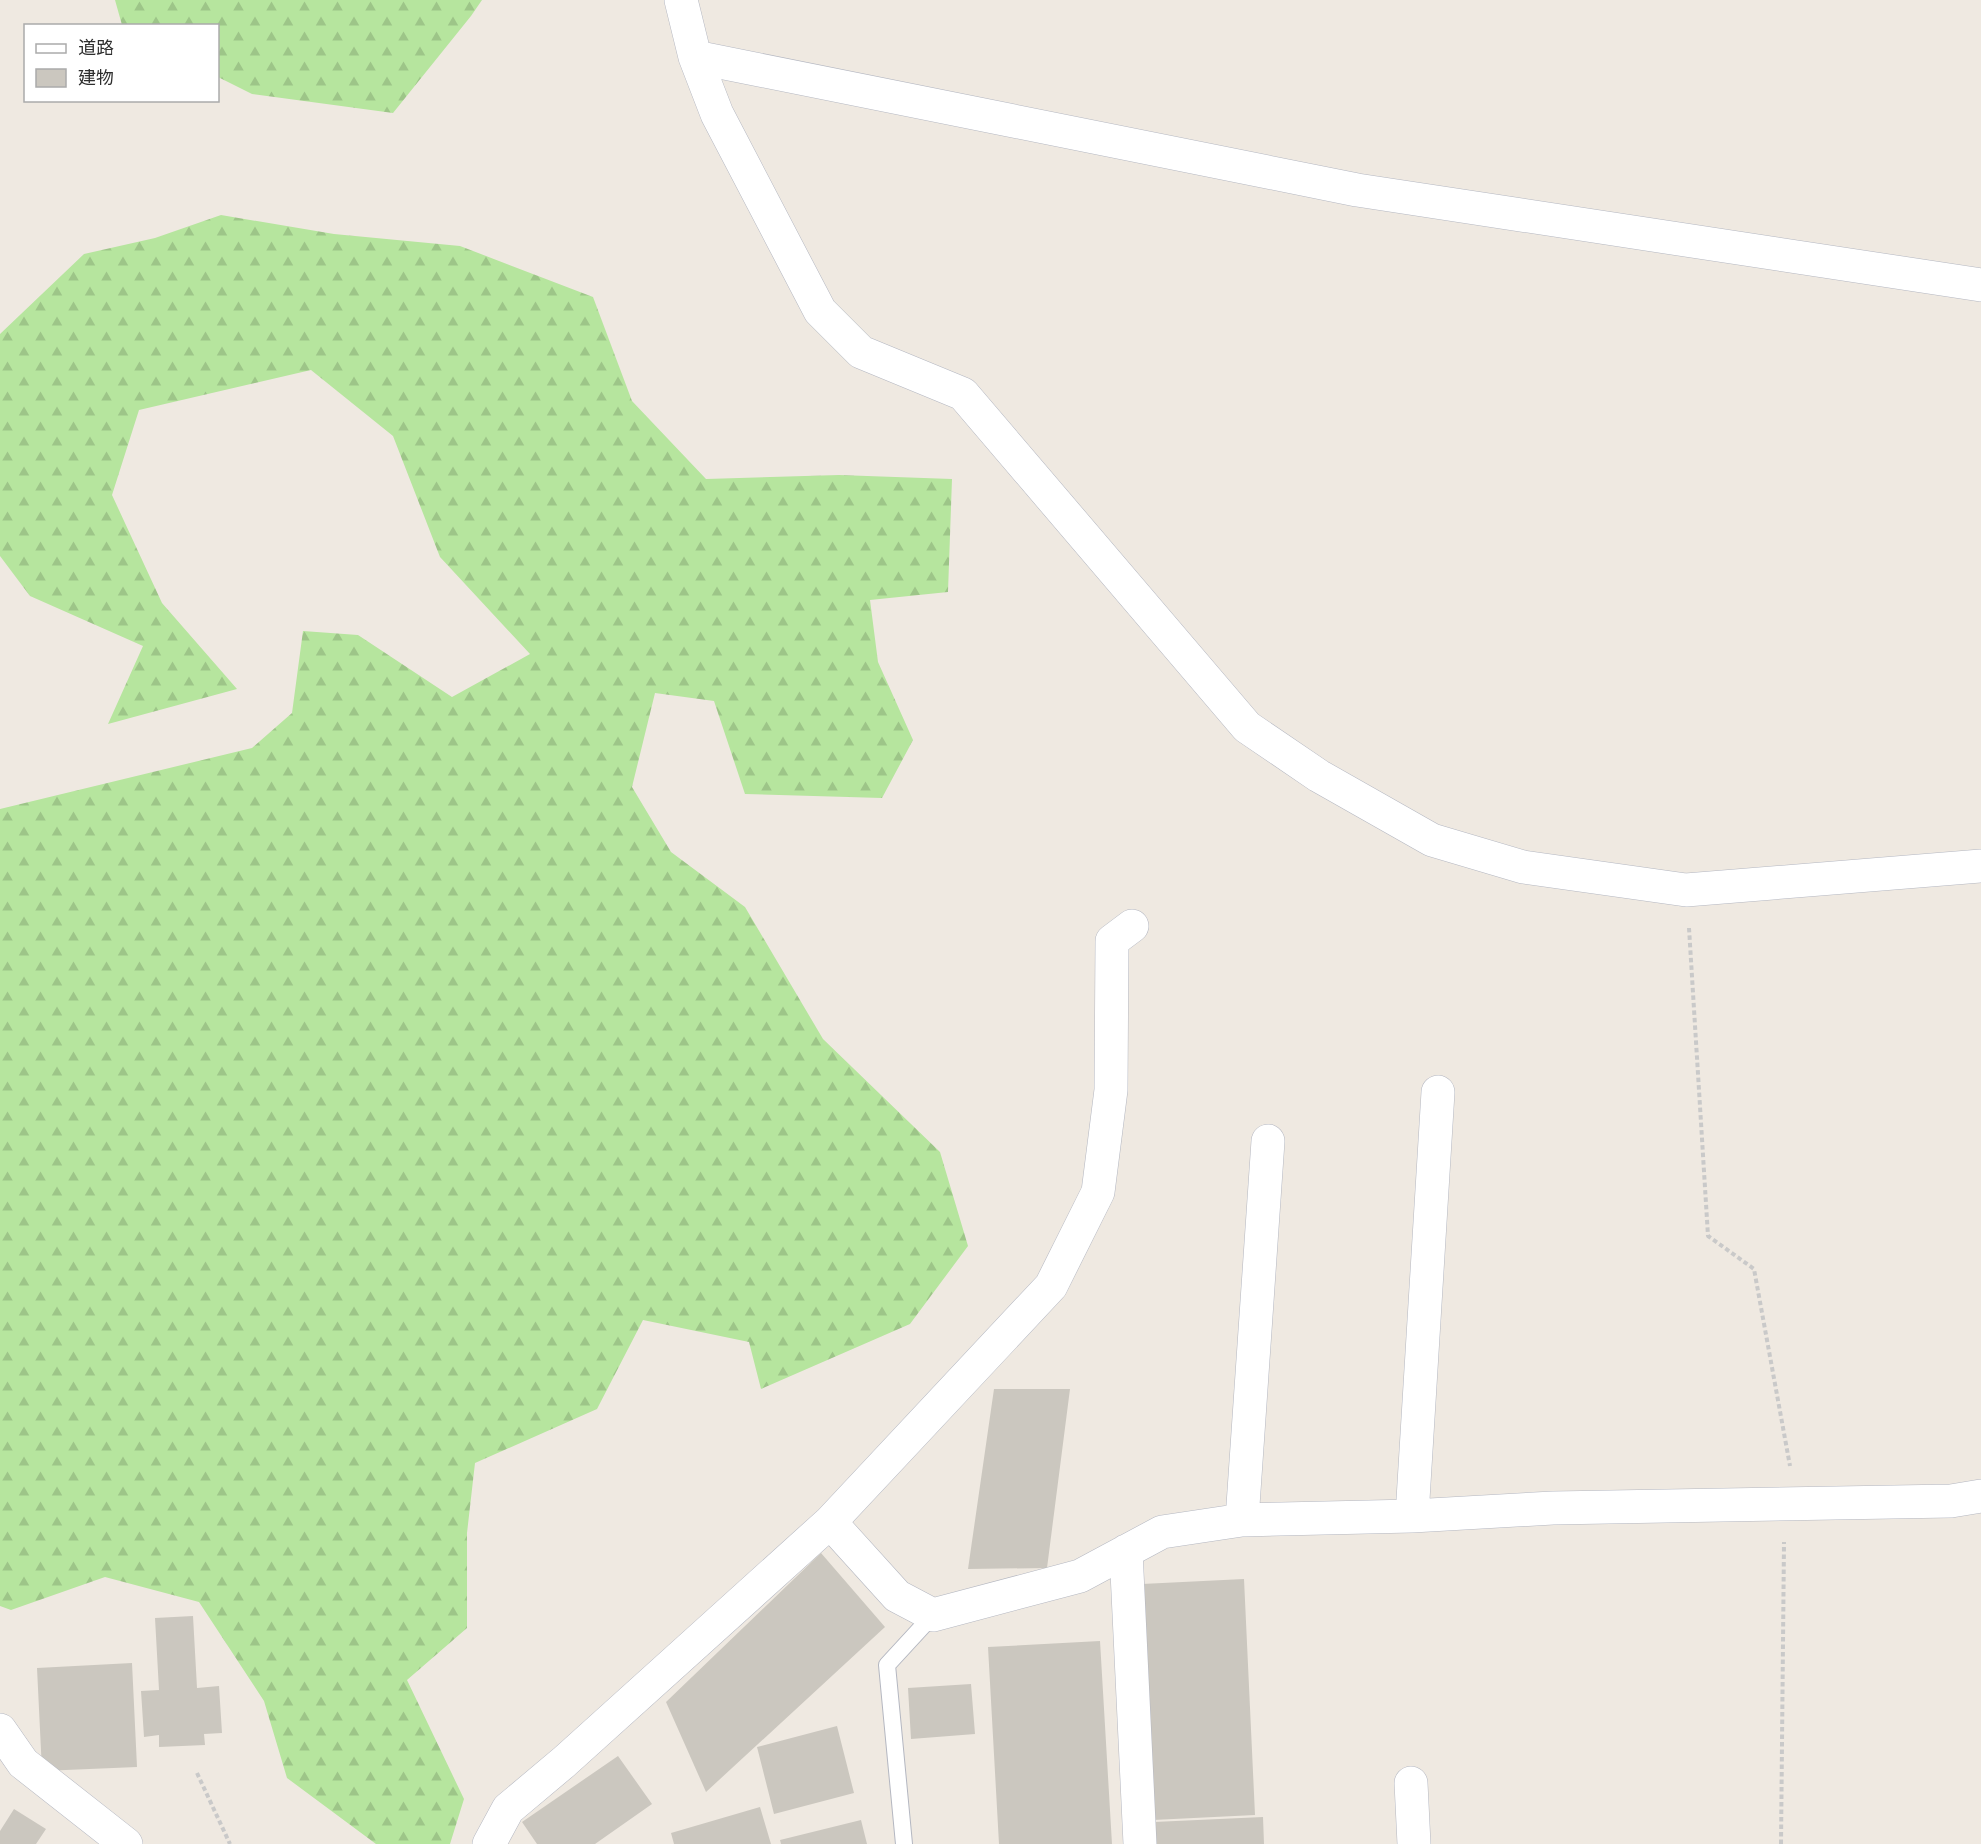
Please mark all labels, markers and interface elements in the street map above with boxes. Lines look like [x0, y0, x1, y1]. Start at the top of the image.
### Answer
legend [24, 24, 219, 102]
text: 道路 [78, 35, 114, 61]
text: 建物 [78, 65, 114, 91]

